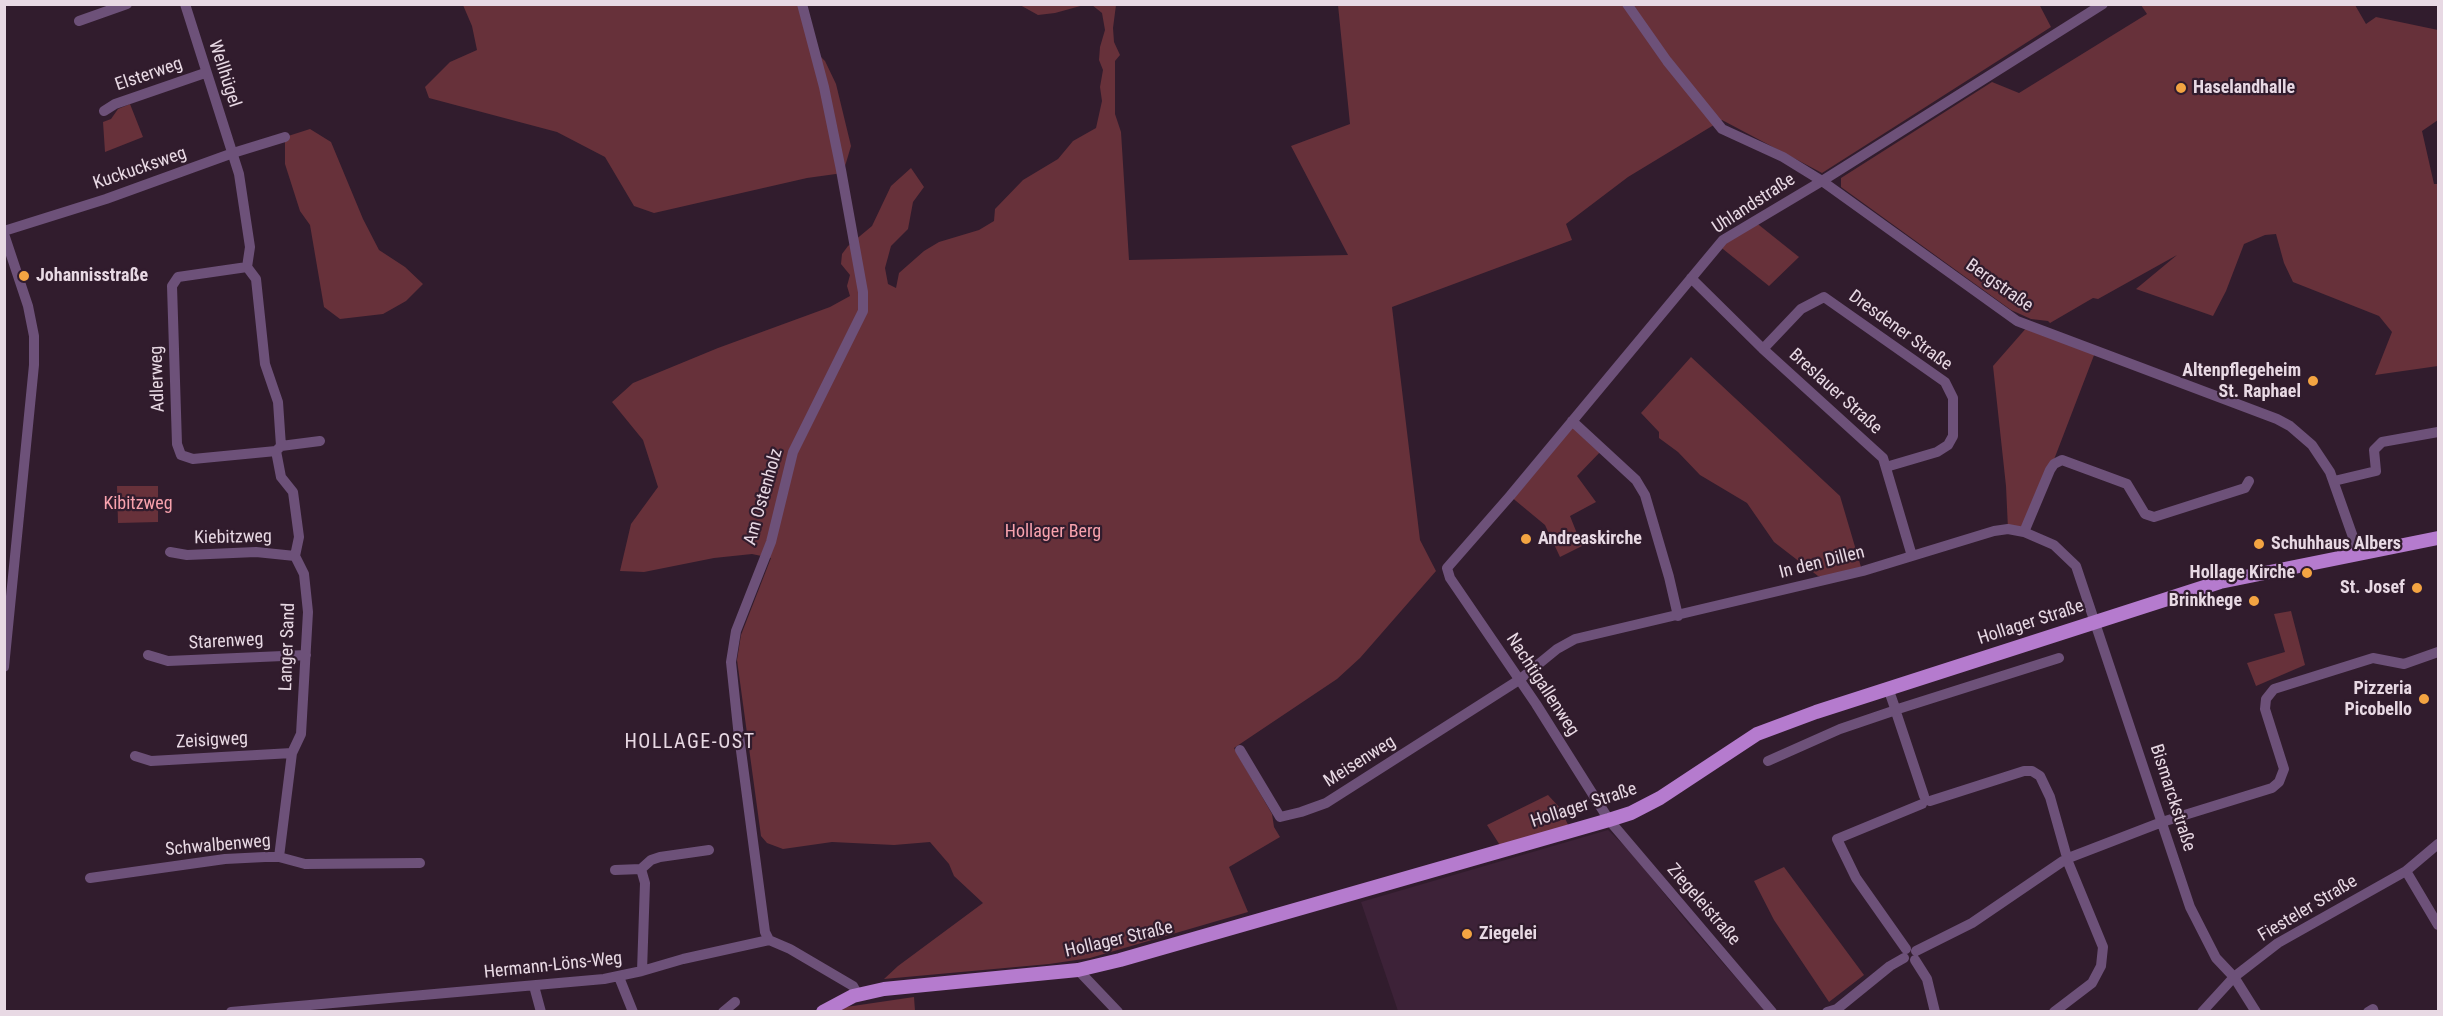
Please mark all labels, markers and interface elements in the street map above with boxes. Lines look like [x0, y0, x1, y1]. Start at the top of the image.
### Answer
street label: Wellhügel [203, 38, 245, 110]
street label: Elsterweg [113, 53, 185, 97]
place label: Haselandhalle [2193, 77, 2295, 99]
marker: Haselandhalle [2174, 81, 2188, 95]
street label: Kuckucksweg [91, 143, 189, 195]
street label: Uhlandstraße [1709, 169, 1799, 239]
street label: Bergstraße [1961, 255, 2037, 317]
place label: Johannisstraße [36, 265, 148, 287]
marker: Johannisstraße [17, 269, 31, 283]
street label: Dresdener Straße [1844, 286, 1956, 376]
street label: Adlerweg [146, 345, 170, 413]
street label: Breslauer Straße [1784, 345, 1886, 439]
place label: Altenpflegeheim St. Raphael [2182, 360, 2301, 403]
marker: Altenpflegeheim St. Raphael [2306, 374, 2320, 388]
street label: Am Ostenholz [740, 446, 788, 548]
park label: Kibitzweg [103, 493, 173, 515]
park label: Hollager Berg [1005, 521, 1101, 543]
street label: Kiebitzweg [194, 527, 272, 549]
place label: Andreaskirche [1538, 528, 1642, 550]
marker: Andreaskirche [1519, 532, 1533, 546]
place label: Schuhhaus Albers [2271, 533, 2401, 555]
marker: Schuhhaus Albers [2252, 537, 2266, 551]
street label: In den Dillen [1777, 542, 1867, 584]
place label: Hollage Kirche [2190, 562, 2295, 584]
marker: Hollage Kirche [2300, 566, 2314, 580]
place label: St. Josef [2340, 577, 2405, 599]
marker: St. Josef [2410, 581, 2424, 595]
place label: Brinkhege [2169, 590, 2242, 612]
marker: Brinkhege [2247, 594, 2261, 608]
street label: Hollager Straße [1975, 596, 2087, 650]
street label: Langer Sand [276, 602, 300, 692]
street label: Starenweg [188, 629, 264, 655]
street label: Nachtigallenweg [1501, 630, 1583, 740]
place label: Pizzeria Picobello [2344, 678, 2412, 720]
marker: Pizzeria Picobello [2417, 692, 2431, 706]
street label: Zeisigweg [175, 728, 249, 754]
district label: HOLLAGE-OST [624, 731, 756, 755]
street label: Meisenweg [1320, 732, 1400, 792]
street label: Bismarckstraße [2145, 742, 2199, 854]
street label: Hollager Straße [1528, 779, 1640, 833]
street label: Schwalbenweg [164, 831, 272, 861]
street label: Ziegeleistraße [1662, 860, 1744, 950]
street label: Fiesteler Straße [2255, 871, 2361, 947]
street label: Hollager Straße [1063, 917, 1175, 963]
place label: Ziegelei [1479, 923, 1537, 945]
marker: Ziegelei [1460, 927, 1474, 941]
street label: Hermann-Löns-Weg [483, 948, 623, 984]

